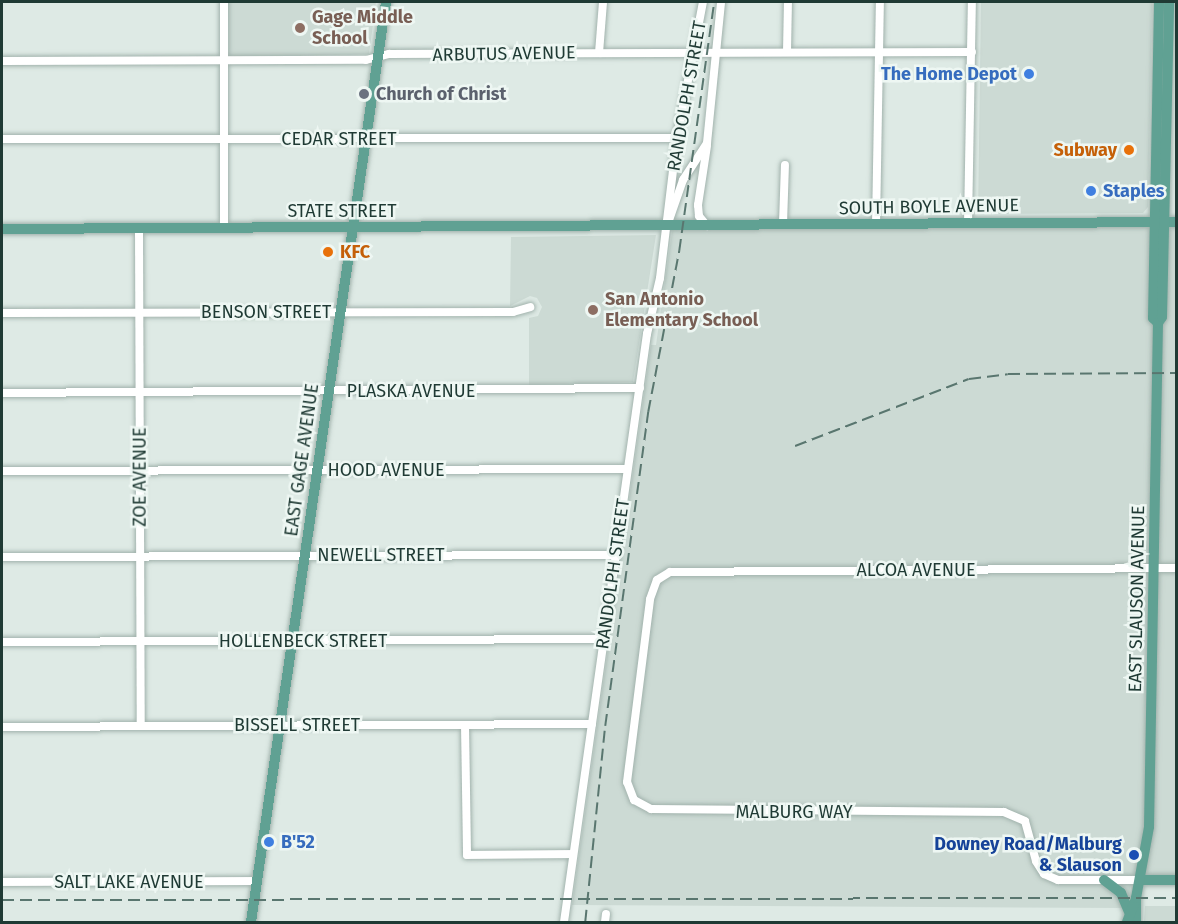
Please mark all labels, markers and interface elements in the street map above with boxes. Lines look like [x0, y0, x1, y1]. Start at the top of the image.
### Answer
place label: Gage Middle School [312, 7, 413, 50]
street label: RANDOLPH STREET [663, 19, 711, 173]
marker: Gage Middle School [293, 21, 307, 35]
street label: ARBUTUS AVENUE [432, 42, 576, 66]
place label: The Home Depot [881, 63, 1017, 85]
marker: The Home Depot [1022, 67, 1036, 81]
place label: Church of Christ [376, 83, 506, 105]
marker: Church of Christ [357, 87, 371, 101]
street label: CEDAR STREET [281, 128, 397, 150]
place label: Subway [1054, 139, 1117, 161]
marker: Subway [1122, 143, 1136, 157]
place label: Staples [1103, 180, 1165, 202]
marker: Staples [1084, 184, 1098, 198]
street label: SOUTH BOYLE AVENUE [839, 195, 1019, 219]
street label: STATE STREET [287, 200, 397, 222]
place label: KFC [340, 241, 370, 263]
marker: KFC [321, 245, 335, 259]
place label: San Antonio Elementary School [605, 289, 758, 332]
street label: BENSON STREET [201, 301, 331, 323]
marker: San Antonio Elementary School [586, 303, 600, 317]
street label: PLASKA AVENUE [347, 380, 475, 402]
street label: EAST GAGE AVENUE [281, 382, 323, 538]
street label: ZOE AVENUE [129, 427, 151, 527]
street label: HOOD AVENUE [327, 459, 445, 481]
street label: RANDOLPH STREET [592, 497, 634, 651]
street label: EAST SLAUSON AVENUE [1125, 505, 1149, 693]
street label: NEWELL STREET [317, 544, 445, 566]
street label: ALCOA AVENUE [856, 559, 976, 581]
street label: HOLLENBECK STREET [219, 630, 387, 652]
street label: BISSELL STREET [234, 714, 360, 736]
street label: MALBURG WAY [735, 801, 853, 823]
place label: B'52 [281, 831, 315, 853]
place label: Downey Road/Malburg & Slauson [934, 834, 1122, 876]
marker: B'52 [262, 835, 276, 849]
marker: Downey Road/Malburg & Slauson [1127, 848, 1141, 862]
street label: SALT LAKE AVENUE [54, 871, 204, 893]

